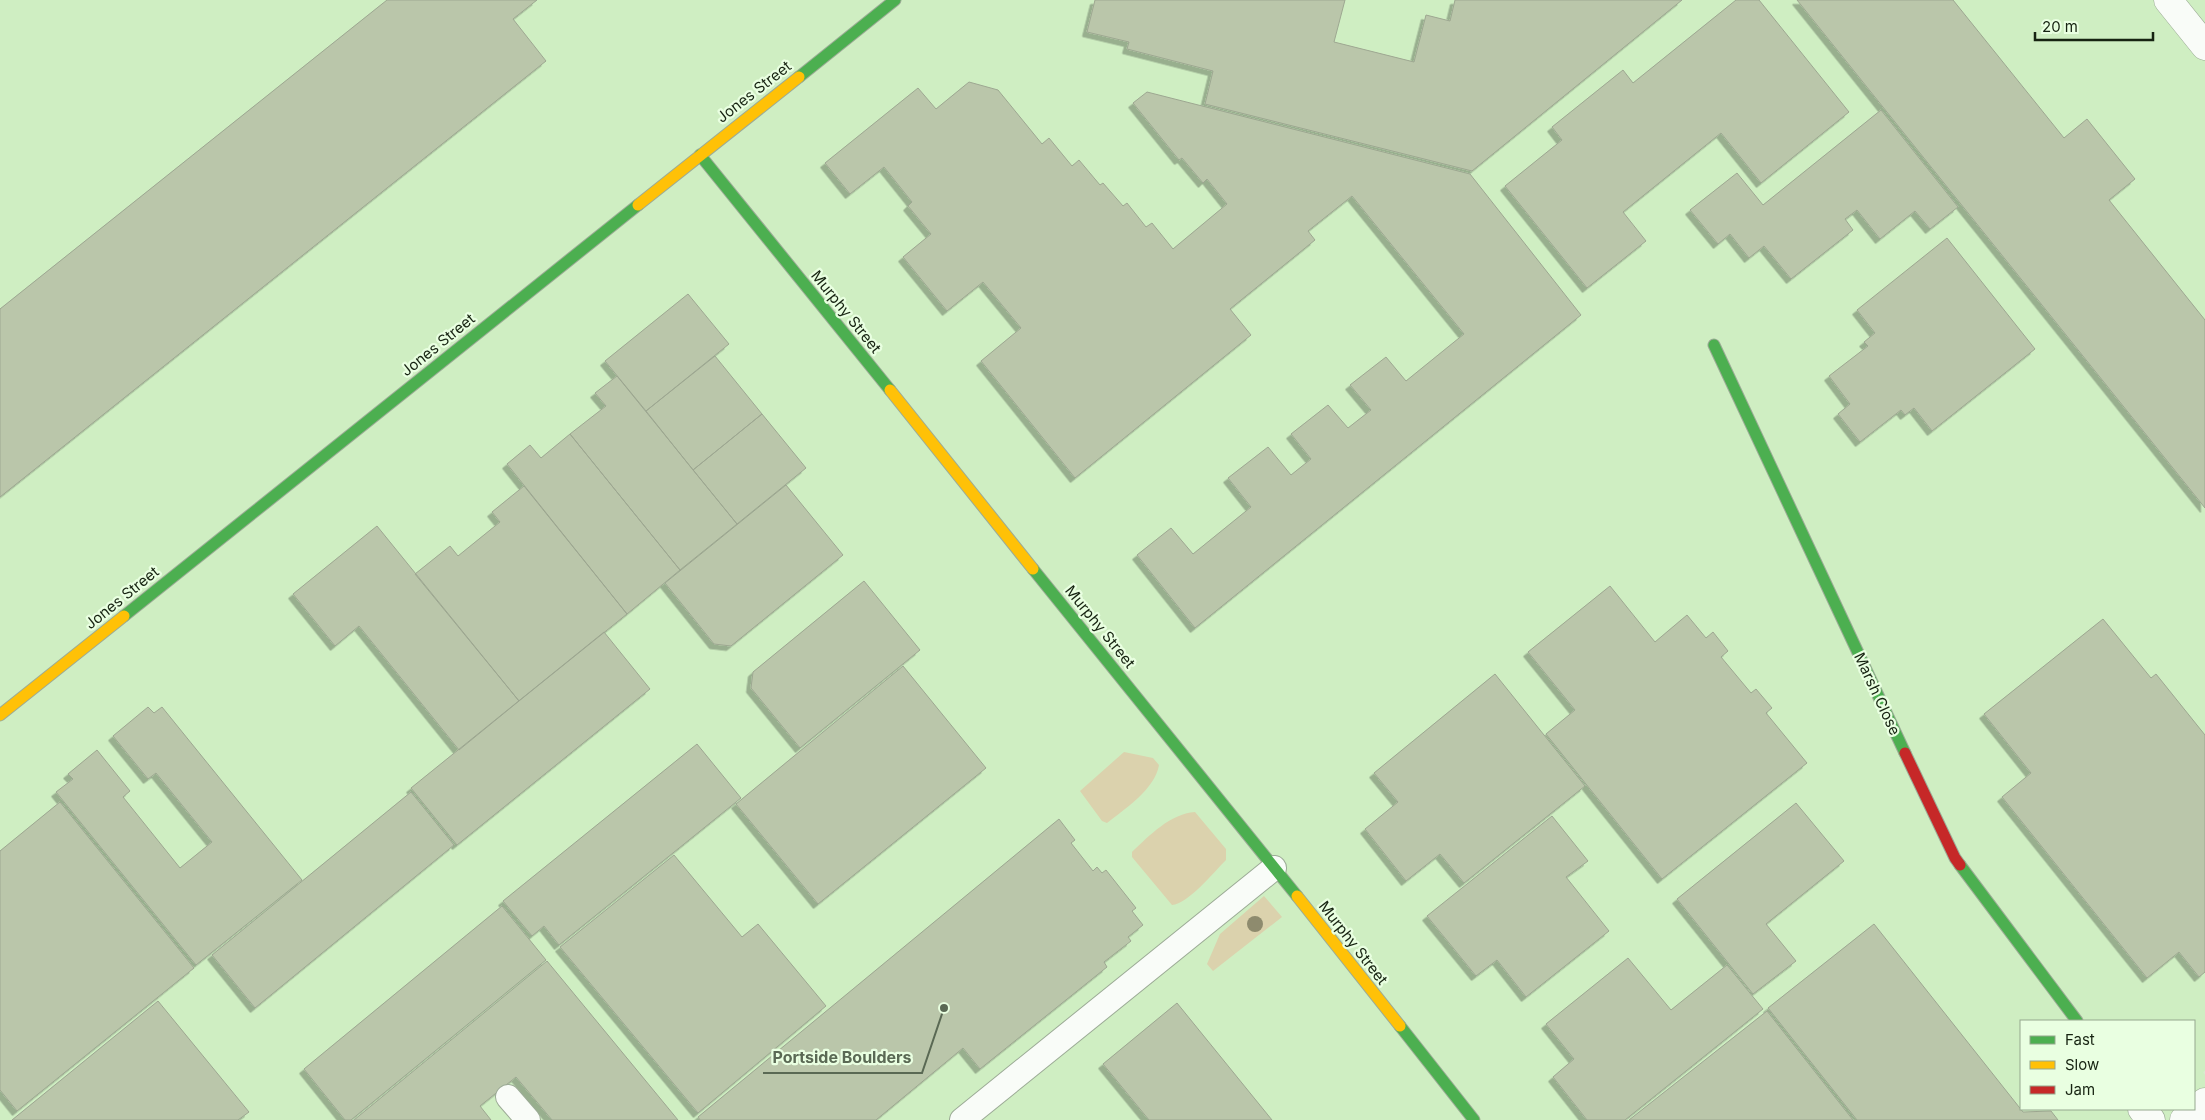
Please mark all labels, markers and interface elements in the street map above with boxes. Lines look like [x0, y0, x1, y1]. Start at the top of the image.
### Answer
scale bar [2035, 10, 2152, 42]
text: 20 m [2042, 17, 2078, 36]
street label: Jones Street [713, 56, 795, 127]
street label: Murphy Street [807, 266, 886, 357]
street label: Jones Street [397, 309, 479, 380]
street label: Jones Street [81, 562, 163, 633]
street label: Murphy Street [1061, 581, 1140, 672]
street label: Marsh Close [1850, 649, 1905, 738]
street label: Murphy Street [1315, 897, 1392, 988]
legend [2020, 1020, 2195, 1110]
text: Fast [2065, 1030, 2095, 1049]
callout: Portside Boulders [763, 1042, 922, 1073]
text: Portside Boulders [772, 1047, 912, 1067]
text: Slow [2065, 1055, 2099, 1074]
text: Jam [2065, 1080, 2095, 1099]

